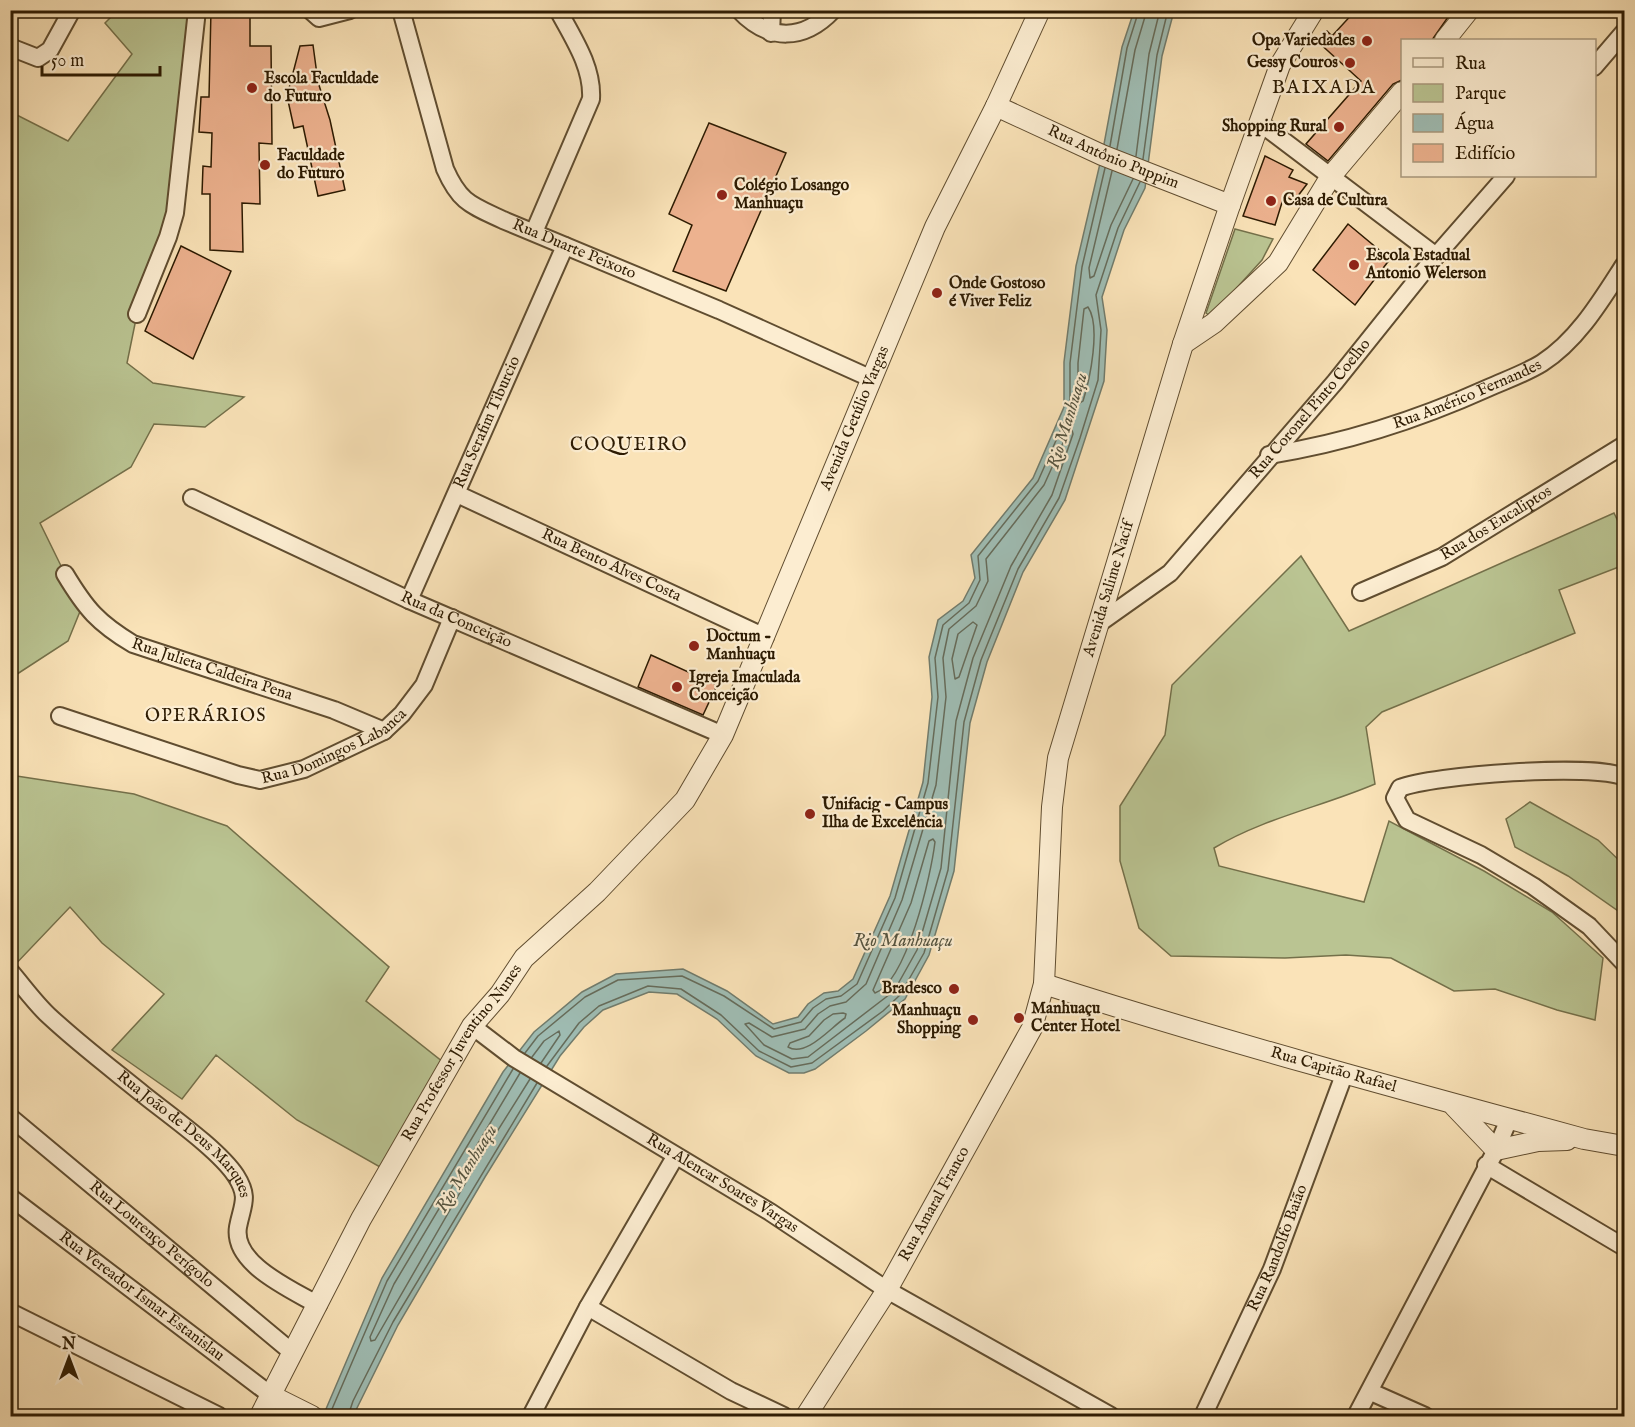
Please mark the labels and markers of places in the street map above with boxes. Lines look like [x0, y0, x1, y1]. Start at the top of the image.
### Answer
place label: Opa Variedades [1252, 31, 1355, 51]
marker: Opa Variedades [1360, 34, 1374, 48]
place label: Gessy Couros [1247, 53, 1338, 73]
marker: Gessy Couros [1343, 56, 1357, 70]
place label: Escola Faculdade do Futuro [264, 69, 379, 107]
marker: Escola Faculdade do Futuro [245, 81, 259, 95]
place label: Shopping Rural [1222, 117, 1328, 137]
marker: Shopping Rural [1332, 120, 1346, 134]
place label: Faculdade do Futuro [277, 146, 345, 184]
marker: Faculdade do Futuro [258, 158, 272, 172]
place label: Colégio Losango Manhuaçu [734, 176, 849, 214]
marker: Colégio Losango Manhuaçu [715, 188, 729, 202]
place label: Casa de Cultura [1283, 191, 1389, 211]
marker: Casa de Cultura [1264, 194, 1278, 208]
place label: Escola Estadual Antonio Welerson [1365, 246, 1487, 284]
marker: Escola Estadual Antonio Welerson [1347, 258, 1361, 272]
place label: Onde Gostoso é Viver Feliz [949, 274, 1046, 312]
marker: Onde Gostoso é Viver Feliz [930, 286, 944, 300]
place label: Doctum - Manhuaçu [706, 627, 776, 665]
marker: Doctum - Manhuaçu [687, 639, 701, 653]
place label: Igreja Imaculada Conceição [689, 668, 801, 706]
marker: Igreja Imaculada Conceição [670, 680, 684, 694]
place label: Unifacig - Campus Ilha de Excelência [821, 795, 949, 833]
marker: Unifacig - Campus Ilha de Excelência [803, 807, 817, 821]
place label: Bradesco [882, 979, 942, 999]
marker: Bradesco [947, 982, 961, 996]
place label: Manhuaçu Center Hotel [1031, 999, 1120, 1037]
place label: Manhuaçu Shopping [892, 1001, 962, 1039]
marker: Manhuaçu Center Hotel [1012, 1011, 1026, 1025]
marker: Manhuaçu Shopping [966, 1013, 980, 1027]

